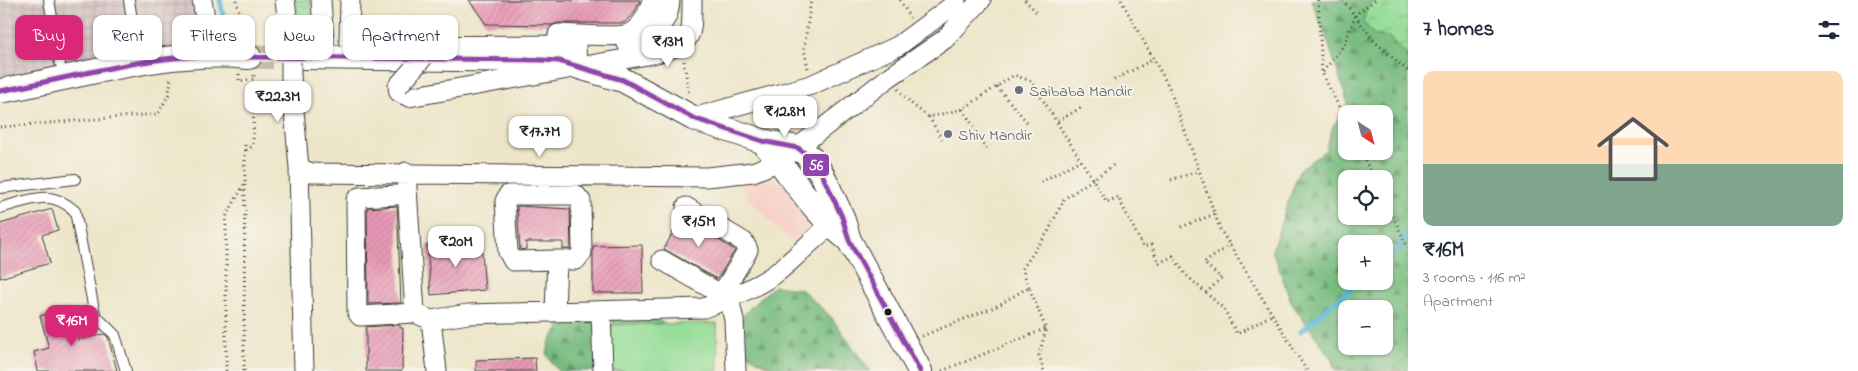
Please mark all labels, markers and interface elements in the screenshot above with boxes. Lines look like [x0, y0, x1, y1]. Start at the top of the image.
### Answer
chip: Buy [15, 15, 83, 60]
chip: Rent [93, 15, 162, 60]
chip: Filters [172, 15, 255, 60]
chip: New [265, 15, 333, 60]
chip: Apartment [343, 15, 458, 60]
text: 7 homes [1423, 15, 1494, 45]
icon: filters [1815, 16, 1843, 44]
pin: ₹13M [638, 26, 698, 68]
text: ₹13M [652, 30, 684, 54]
pin: ₹22.3M [237, 80, 319, 123]
place label: Saibaba Mandir [1029, 80, 1132, 104]
marker: Saibaba Mandir [1013, 84, 1025, 96]
text: ₹22.3M [255, 85, 301, 109]
pin: ₹12.8M [744, 96, 826, 138]
text: ₹12.8M [764, 100, 806, 124]
icon: home [1588, 104, 1678, 194]
north arrow [1338, 105, 1392, 160]
map controls [1338, 105, 1393, 355]
pin: ₹17.7M [499, 116, 581, 158]
text: ₹17.7M [520, 120, 560, 144]
place label: Shiv Mandir [958, 124, 1032, 148]
marker: Shiv Mandir [942, 128, 954, 140]
line badge: 56 [802, 153, 830, 177]
text: 56 [809, 156, 824, 177]
button: locate [1338, 170, 1393, 225]
pin: ₹15M [669, 206, 729, 248]
text: ₹15M [682, 210, 716, 234]
pin: ₹20M [426, 226, 486, 268]
text: ₹20M [439, 230, 473, 254]
button: + [1338, 235, 1393, 290]
text: ₹16M [1423, 236, 1464, 266]
text: 3 rooms · 116 m² [1423, 266, 1526, 290]
text: Apartment [1423, 290, 1493, 314]
button: − [1338, 300, 1393, 355]
pin: ₹16M [42, 304, 102, 347]
unlabelled marker [883, 307, 893, 317]
text: ₹16M [56, 309, 88, 333]

